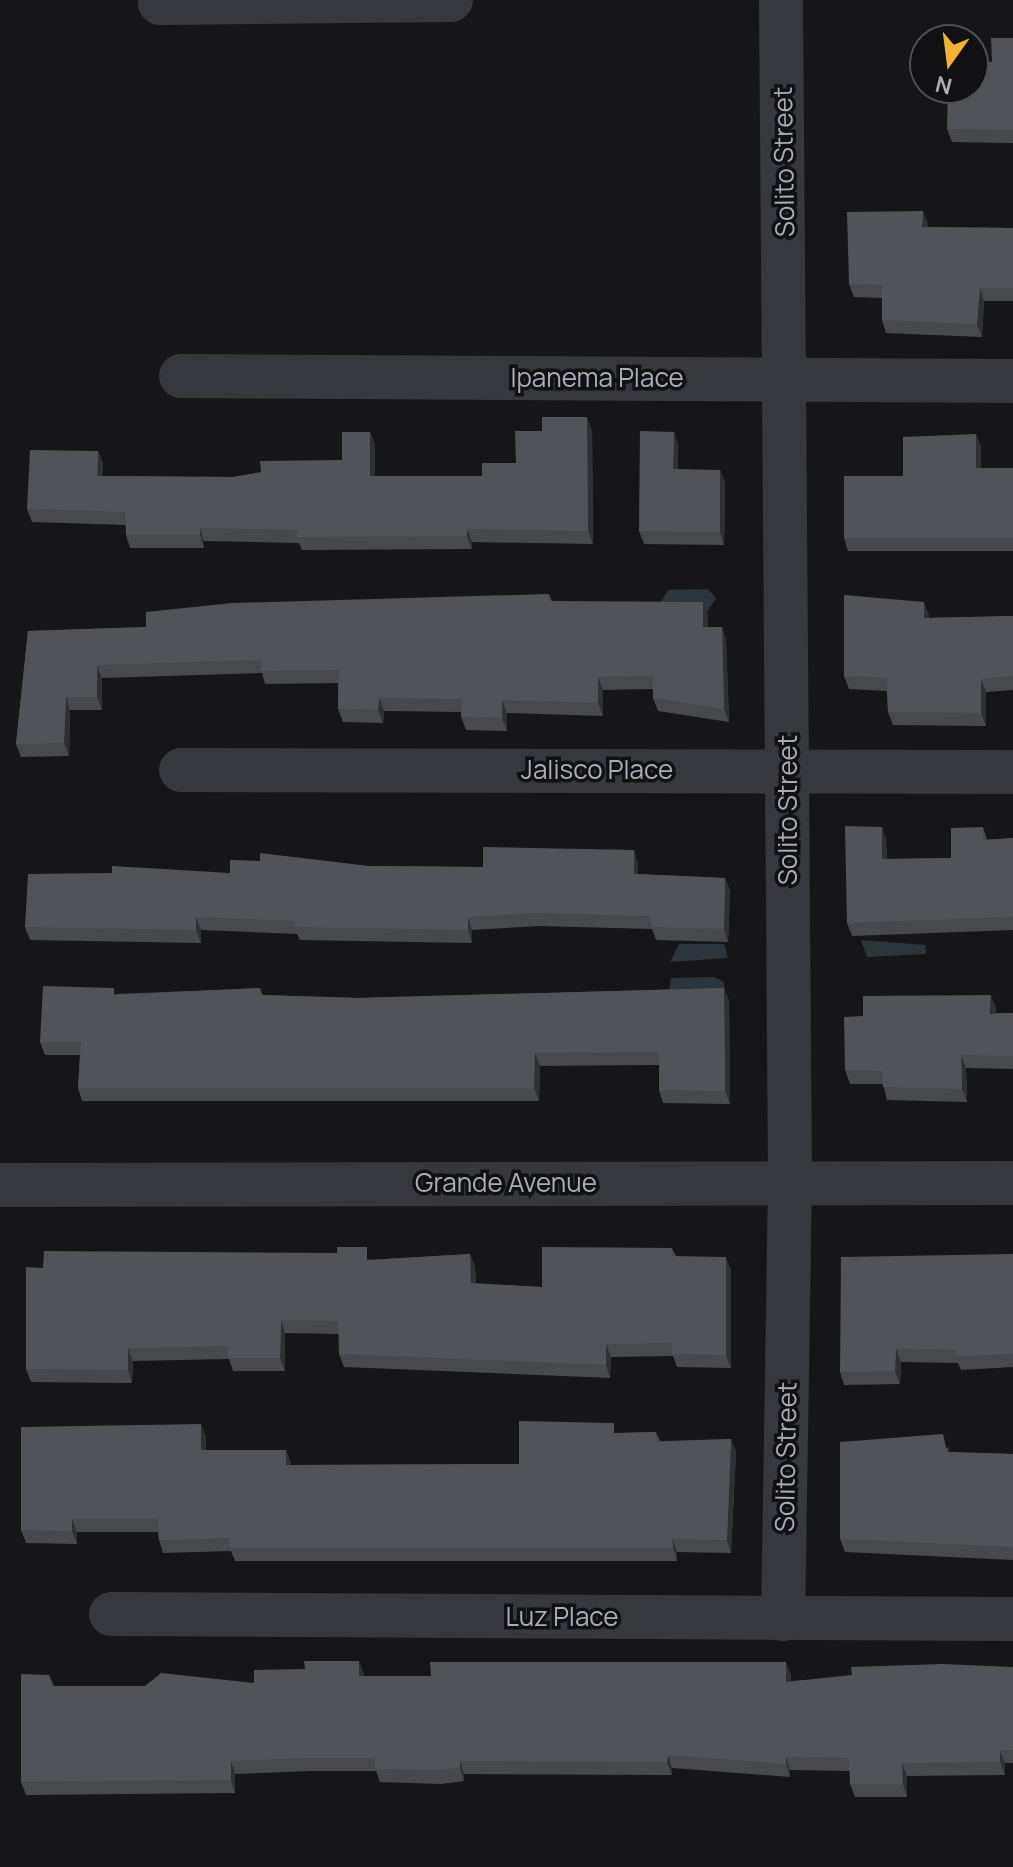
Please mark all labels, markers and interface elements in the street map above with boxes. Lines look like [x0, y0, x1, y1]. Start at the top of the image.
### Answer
north arrow [909, 24, 989, 104]
text: N [932, 69, 955, 102]
street label: Solito Street [767, 87, 801, 237]
street label: Ipanema Place [510, 362, 684, 394]
street label: Solito Street [772, 735, 804, 885]
street label: Jalisco Place [521, 754, 673, 786]
street label: Grande Avenue [415, 1167, 597, 1199]
street label: Solito Street [769, 1382, 803, 1532]
street label: Luz Place [505, 1601, 619, 1633]

